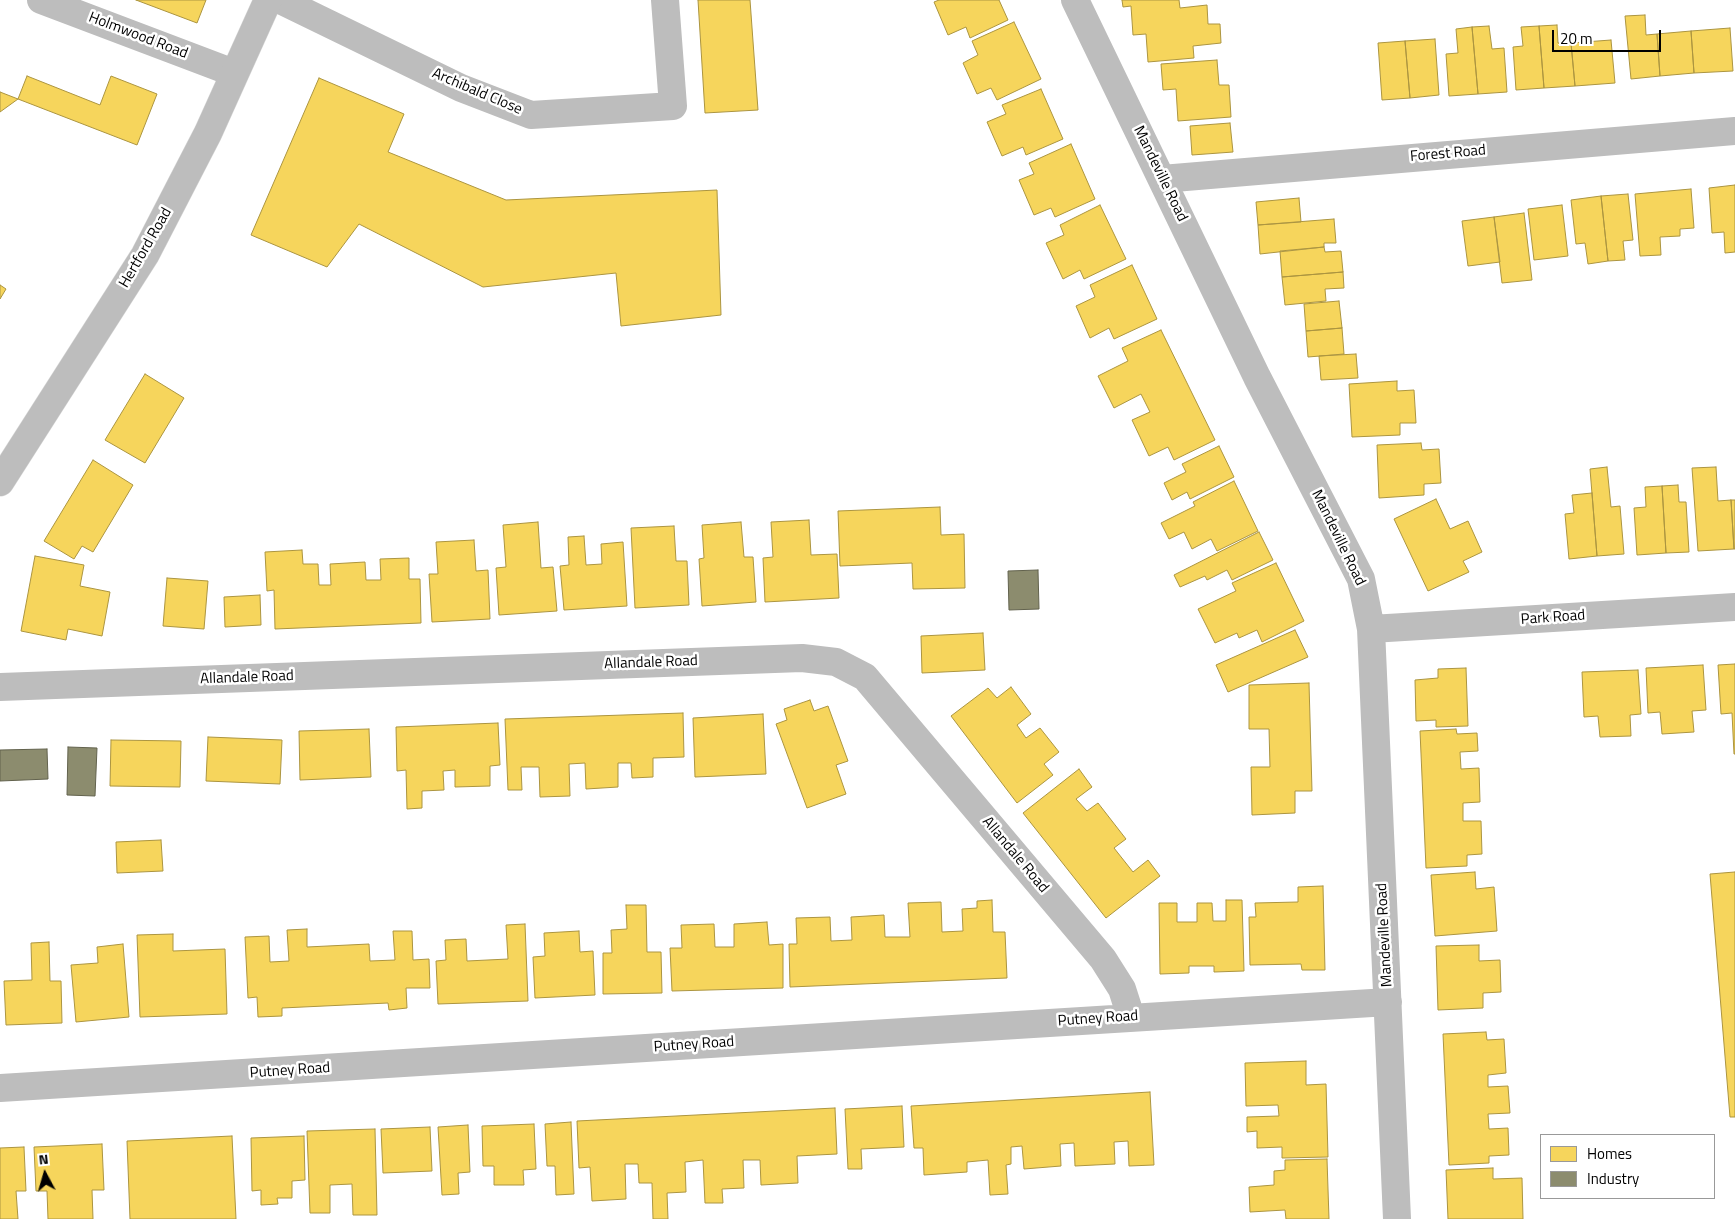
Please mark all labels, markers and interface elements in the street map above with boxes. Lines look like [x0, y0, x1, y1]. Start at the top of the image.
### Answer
street label: Holmwood Road [86, 9, 190, 63]
scale bar [1555, 20, 1664, 52]
text: 20 m [1560, 27, 1593, 50]
street label: Archibald Close [429, 65, 525, 119]
street label: Mandeville Road [1129, 123, 1191, 225]
street label: Forest Road [1409, 142, 1487, 166]
street label: Hertford Road [116, 205, 176, 291]
street label: Mandeville Road [1307, 487, 1369, 589]
street label: Park Road [1520, 607, 1586, 629]
street label: Allandale Road [604, 652, 698, 674]
street label: Allandale Road [200, 667, 294, 689]
street label: Allandale Road [978, 813, 1052, 897]
street label: Mandeville Road [1373, 882, 1397, 988]
street label: Putney Road [1057, 1007, 1139, 1031]
street label: Putney Road [653, 1033, 735, 1057]
street label: Putney Road [249, 1059, 331, 1083]
legend [1540, 1134, 1715, 1199]
text: Homes [1587, 1142, 1632, 1165]
text: N [37, 1148, 49, 1170]
north arrow [20, 1149, 70, 1199]
text: Industry [1587, 1167, 1639, 1190]

